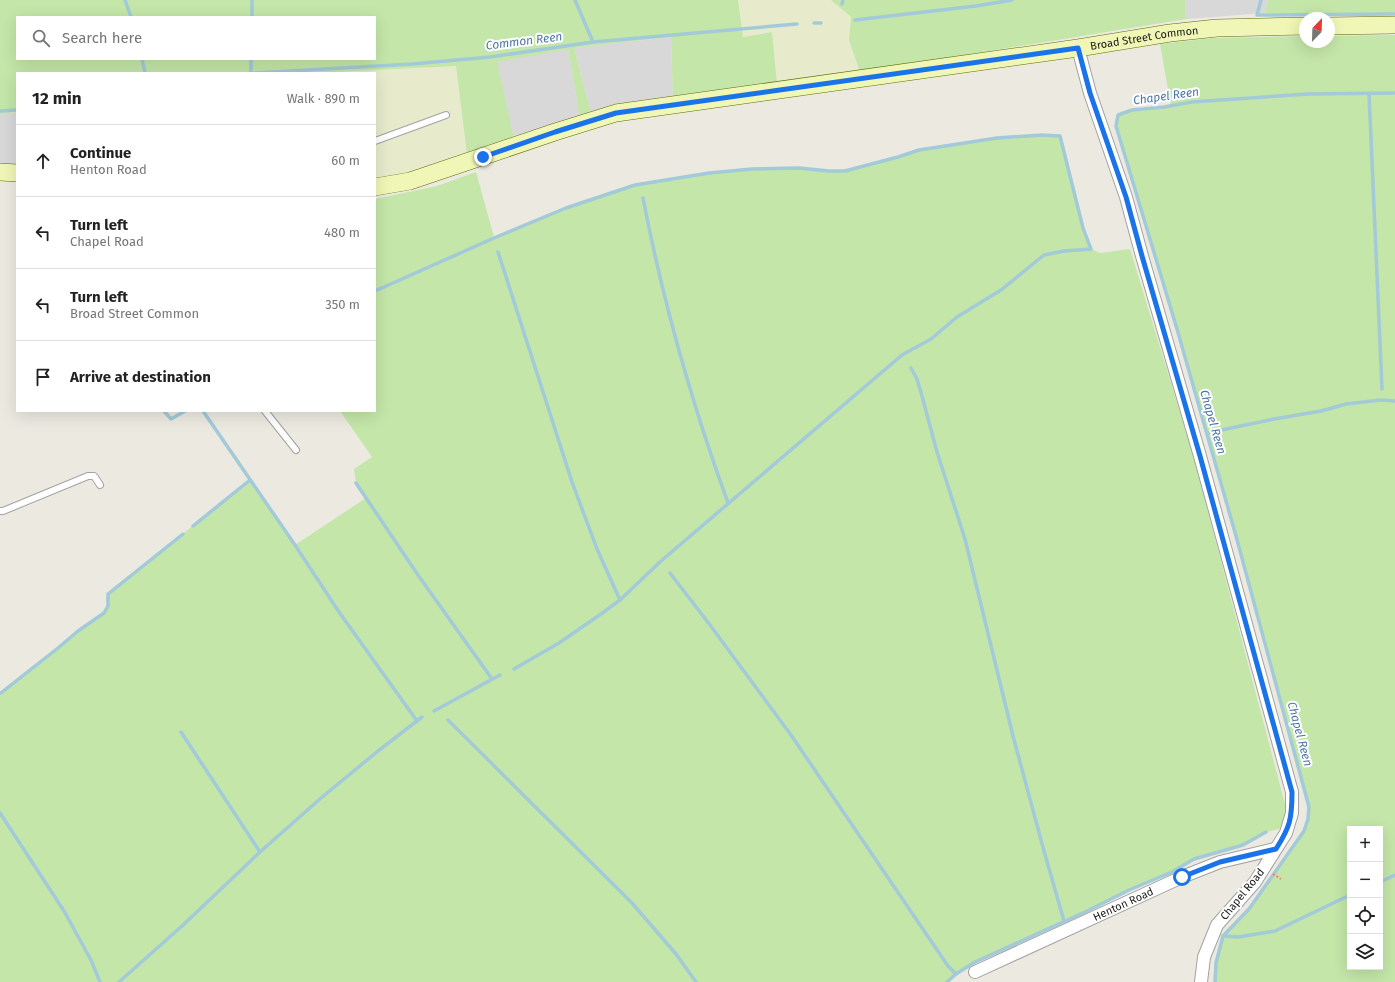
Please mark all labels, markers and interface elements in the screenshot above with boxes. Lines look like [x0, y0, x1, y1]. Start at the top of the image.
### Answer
north arrow [1299, 12, 1335, 48]
search box [16, 16, 376, 60]
street label: Broad Street Common [1089, 24, 1199, 53]
icon: search [30, 27, 52, 49]
text: Search here [62, 29, 142, 47]
water label: Common Reen [485, 29, 563, 53]
water label: Chapel Reen [1132, 84, 1200, 108]
text: 12 min [32, 88, 82, 109]
text: Walk · 890 m [287, 91, 360, 106]
text: Continue [70, 144, 131, 162]
route end [474, 148, 492, 166]
icon: ahead [32, 150, 54, 172]
text: 60 m [331, 153, 360, 168]
text: Henton Road [70, 162, 147, 177]
text: Turn left [70, 216, 128, 234]
icon: left [32, 222, 54, 244]
text: 480 m [324, 225, 360, 240]
text: Chapel Road [70, 234, 144, 249]
text: Turn left [70, 288, 128, 306]
icon: left [32, 294, 54, 316]
text: 350 m [325, 297, 360, 312]
text: Broad Street Common [70, 306, 199, 321]
icon: arrive [32, 366, 54, 388]
text: Arrive at destination [70, 368, 211, 386]
water label: Chapel Reen [1197, 388, 1229, 456]
water label: Chapel Reen [1285, 700, 1315, 768]
map controls [1347, 826, 1383, 970]
button: + [1347, 826, 1383, 862]
button: − [1347, 862, 1383, 898]
street label: Chapel Road [1218, 866, 1267, 923]
route start [1173, 868, 1191, 886]
street label: Henton Road [1091, 885, 1156, 924]
button: locate [1347, 898, 1383, 934]
button: layers [1347, 934, 1383, 970]

